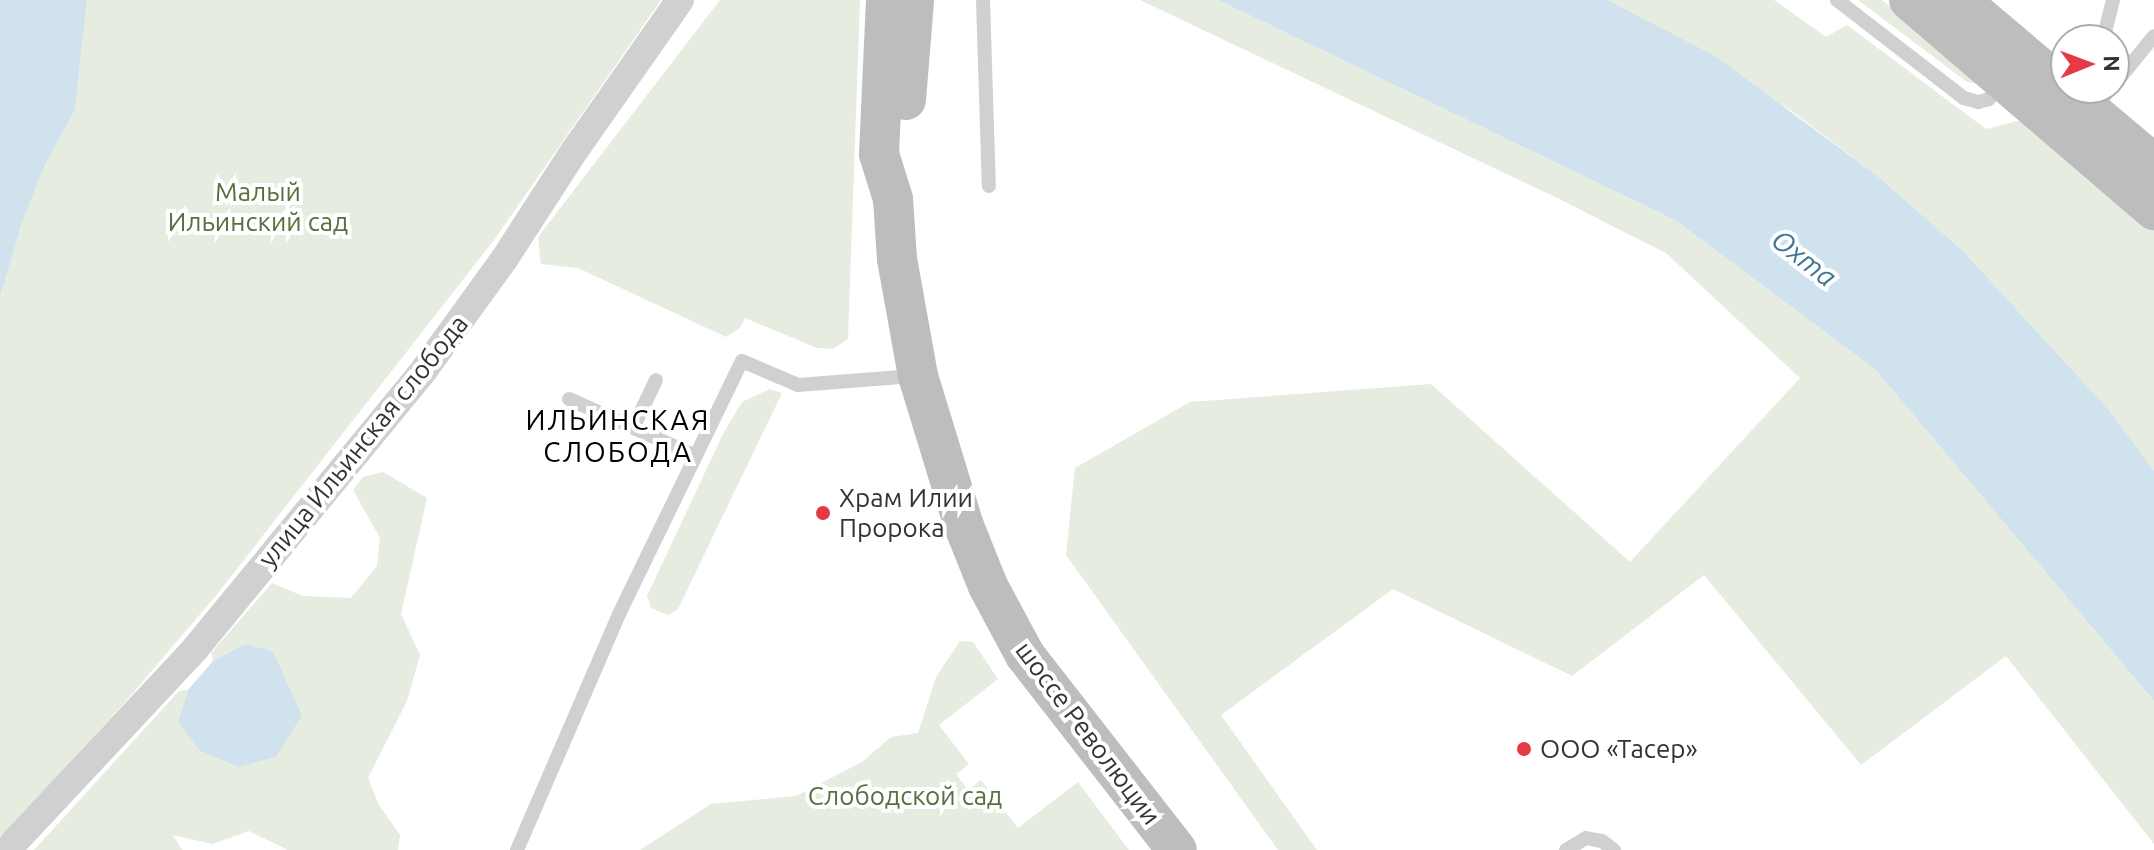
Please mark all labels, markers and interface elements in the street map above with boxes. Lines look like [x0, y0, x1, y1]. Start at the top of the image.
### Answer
north arrow [2050, 24, 2130, 104]
text: N [2100, 55, 2125, 72]
park label: Малый Ильинский сад [168, 176, 348, 238]
water label: Охта [1765, 222, 1843, 294]
street label: улица Ильинская слобода [252, 309, 474, 573]
district label: ИЛЬИНСКАЯ СЛОБОДА [526, 403, 710, 469]
place label: Храм Илии Пророка [839, 482, 973, 544]
marker: Храм Илии Пророка [814, 504, 832, 522]
street label: шоссе Революции [1009, 635, 1167, 831]
place label: ООО «Тасер» [1540, 733, 1698, 765]
marker: ООО «Тасер» [1515, 740, 1533, 758]
park label: Слободской сад [808, 780, 1002, 812]

